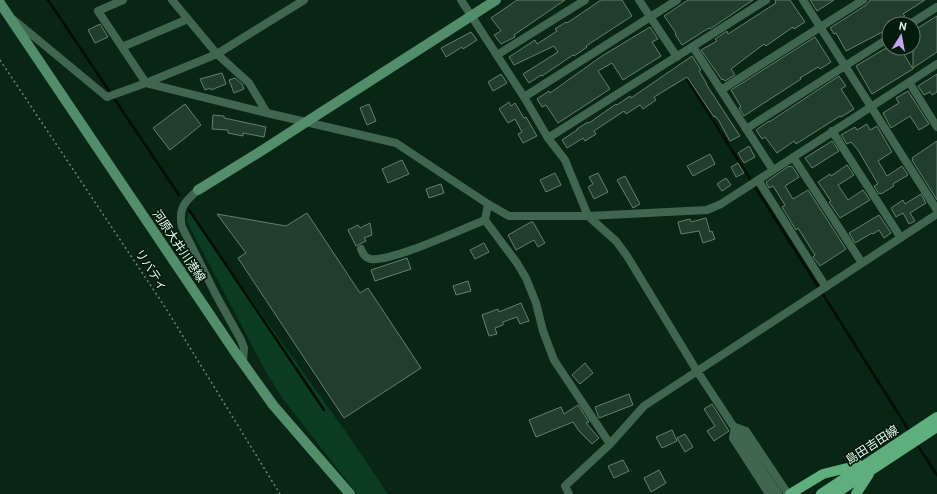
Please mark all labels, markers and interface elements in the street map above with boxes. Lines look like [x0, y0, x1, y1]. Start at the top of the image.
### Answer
north arrow [881, 16, 921, 56]
text: N [898, 19, 908, 34]
street label: 河原大井川港線 [150, 207, 209, 285]
street label: リバティ [132, 246, 171, 294]
street label: 島田吉田線 [842, 422, 901, 467]

